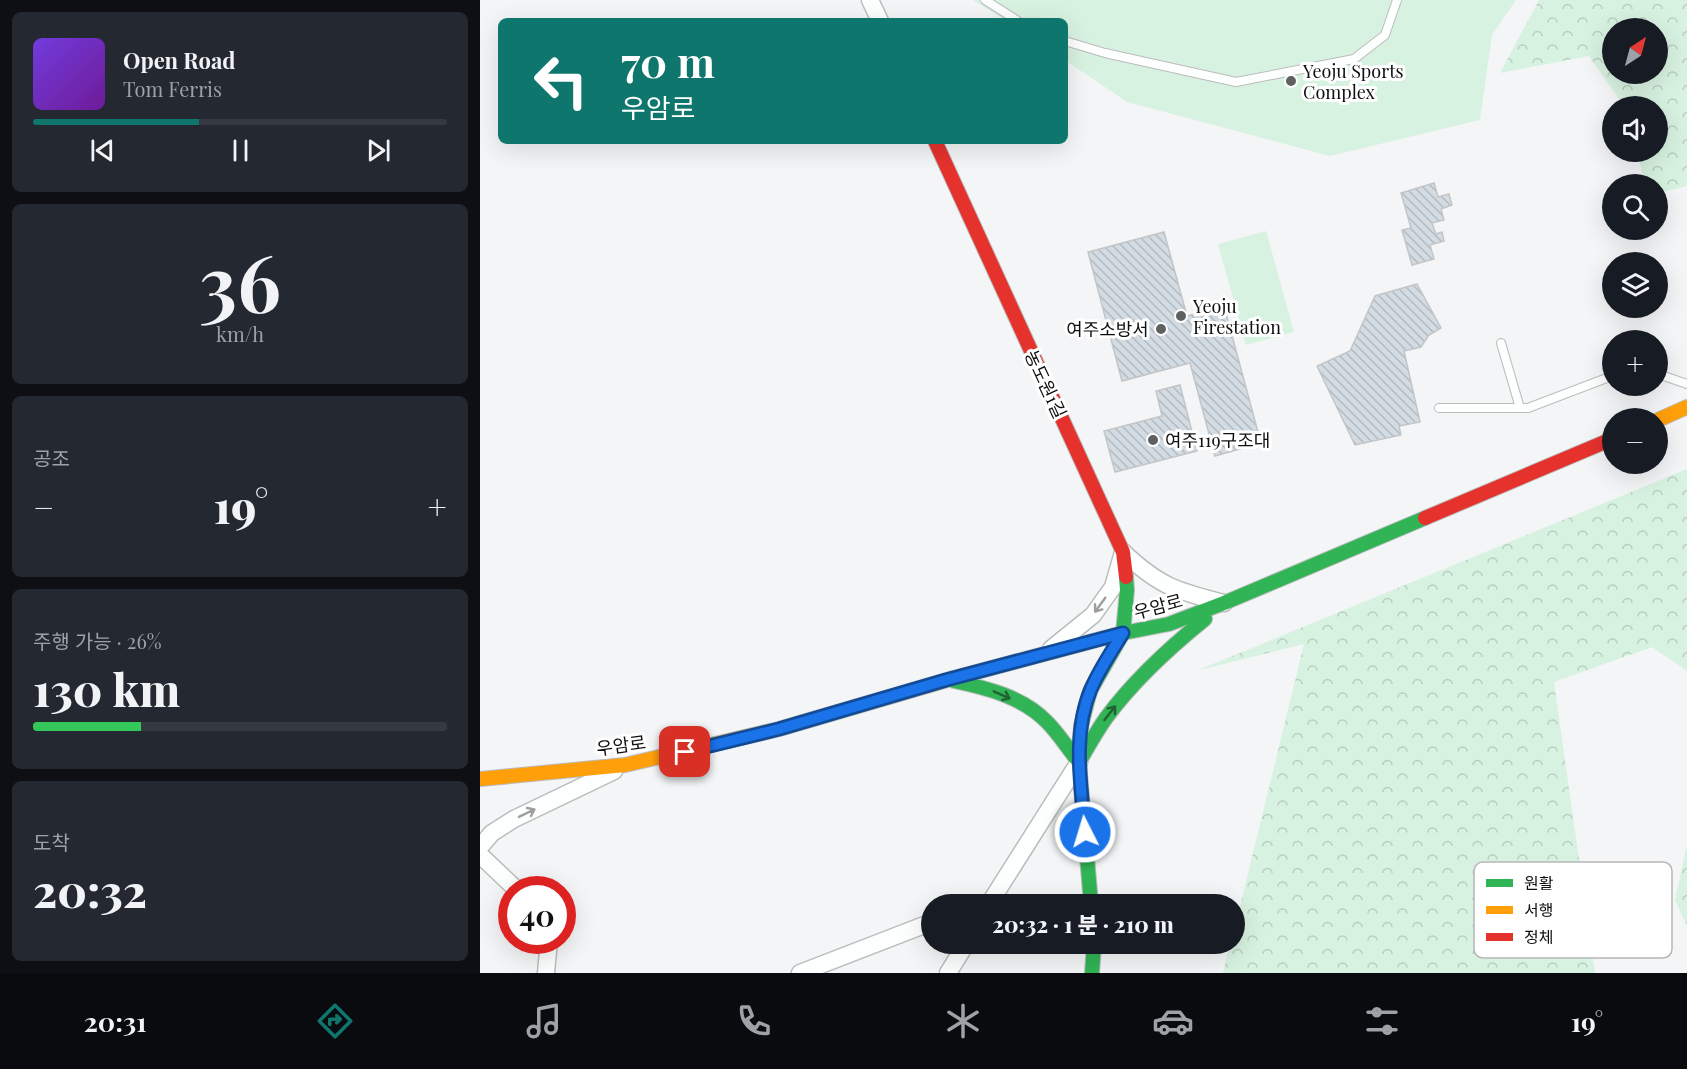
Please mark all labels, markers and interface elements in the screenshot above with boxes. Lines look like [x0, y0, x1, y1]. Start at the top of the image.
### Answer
north arrow [1602, 18, 1668, 84]
map controls [1602, 18, 1668, 474]
text: 70 m [621, 33, 715, 89]
icon: left [522, 42, 600, 120]
text: Open Road [123, 45, 235, 75]
place label: Yeoju Sports Complex [1302, 59, 1404, 104]
marker: Yeoju Sports Complex [1284, 74, 1298, 88]
text: Tom Ferris [123, 75, 222, 102]
text: 우암로 [621, 89, 696, 125]
button: sound [1602, 96, 1668, 162]
icon: previous [86, 134, 119, 167]
icon: pause [224, 134, 257, 167]
icon: next [362, 134, 395, 167]
button: search [1602, 174, 1668, 240]
text: 36 [199, 229, 281, 333]
button: layers [1602, 252, 1668, 318]
place label: Yeoju Firestation [1192, 294, 1281, 339]
marker: Yeoju Firestation [1174, 309, 1188, 323]
place label: 여주소방서 [1066, 317, 1149, 341]
text: km/h [216, 320, 264, 347]
marker: 여주소방서 [1154, 322, 1168, 336]
button: + [1602, 330, 1668, 396]
street label: 농도원1길 [1020, 346, 1072, 422]
button: − [1602, 408, 1668, 474]
place label: 여주119구조대 [1165, 428, 1270, 452]
marker: 여주119구조대 [1146, 433, 1160, 447]
text: 공조 [33, 444, 70, 471]
text: 19° [214, 475, 268, 535]
text: − [33, 484, 54, 528]
text: + [428, 484, 447, 528]
street label: 우암로 [1131, 588, 1185, 624]
one-way arrow [1094, 596, 1106, 612]
text: 주행 가능 · 26% [33, 627, 162, 654]
text: 130 km [33, 658, 180, 718]
one-way arrow [993, 689, 1011, 701]
one-way arrow [1104, 705, 1117, 721]
pin [659, 726, 710, 777]
street label: 우암로 [595, 730, 647, 760]
icon: arrive [668, 735, 701, 768]
position arrow [1053, 800, 1117, 864]
one-way arrow [517, 806, 535, 818]
text: 도착 [33, 828, 70, 855]
text: 20:32 [33, 859, 147, 919]
legend [1474, 862, 1672, 958]
text: 원활 [1524, 872, 1554, 893]
speed limit sign: 40 [498, 876, 576, 954]
text: 서행 [1524, 899, 1553, 920]
text: 20:32 · 1 분 · 210 m [992, 909, 1174, 939]
text: 정체 [1524, 926, 1553, 947]
icon: directions [314, 1000, 356, 1042]
icon: music [523, 1000, 565, 1042]
icon: phone [733, 1000, 775, 1042]
icon: climate [942, 1000, 984, 1042]
icon: car [1152, 1000, 1194, 1042]
icon: filters [1361, 1000, 1403, 1042]
text: 20:31 [84, 1003, 147, 1039]
text: 19° [1571, 1003, 1603, 1039]

